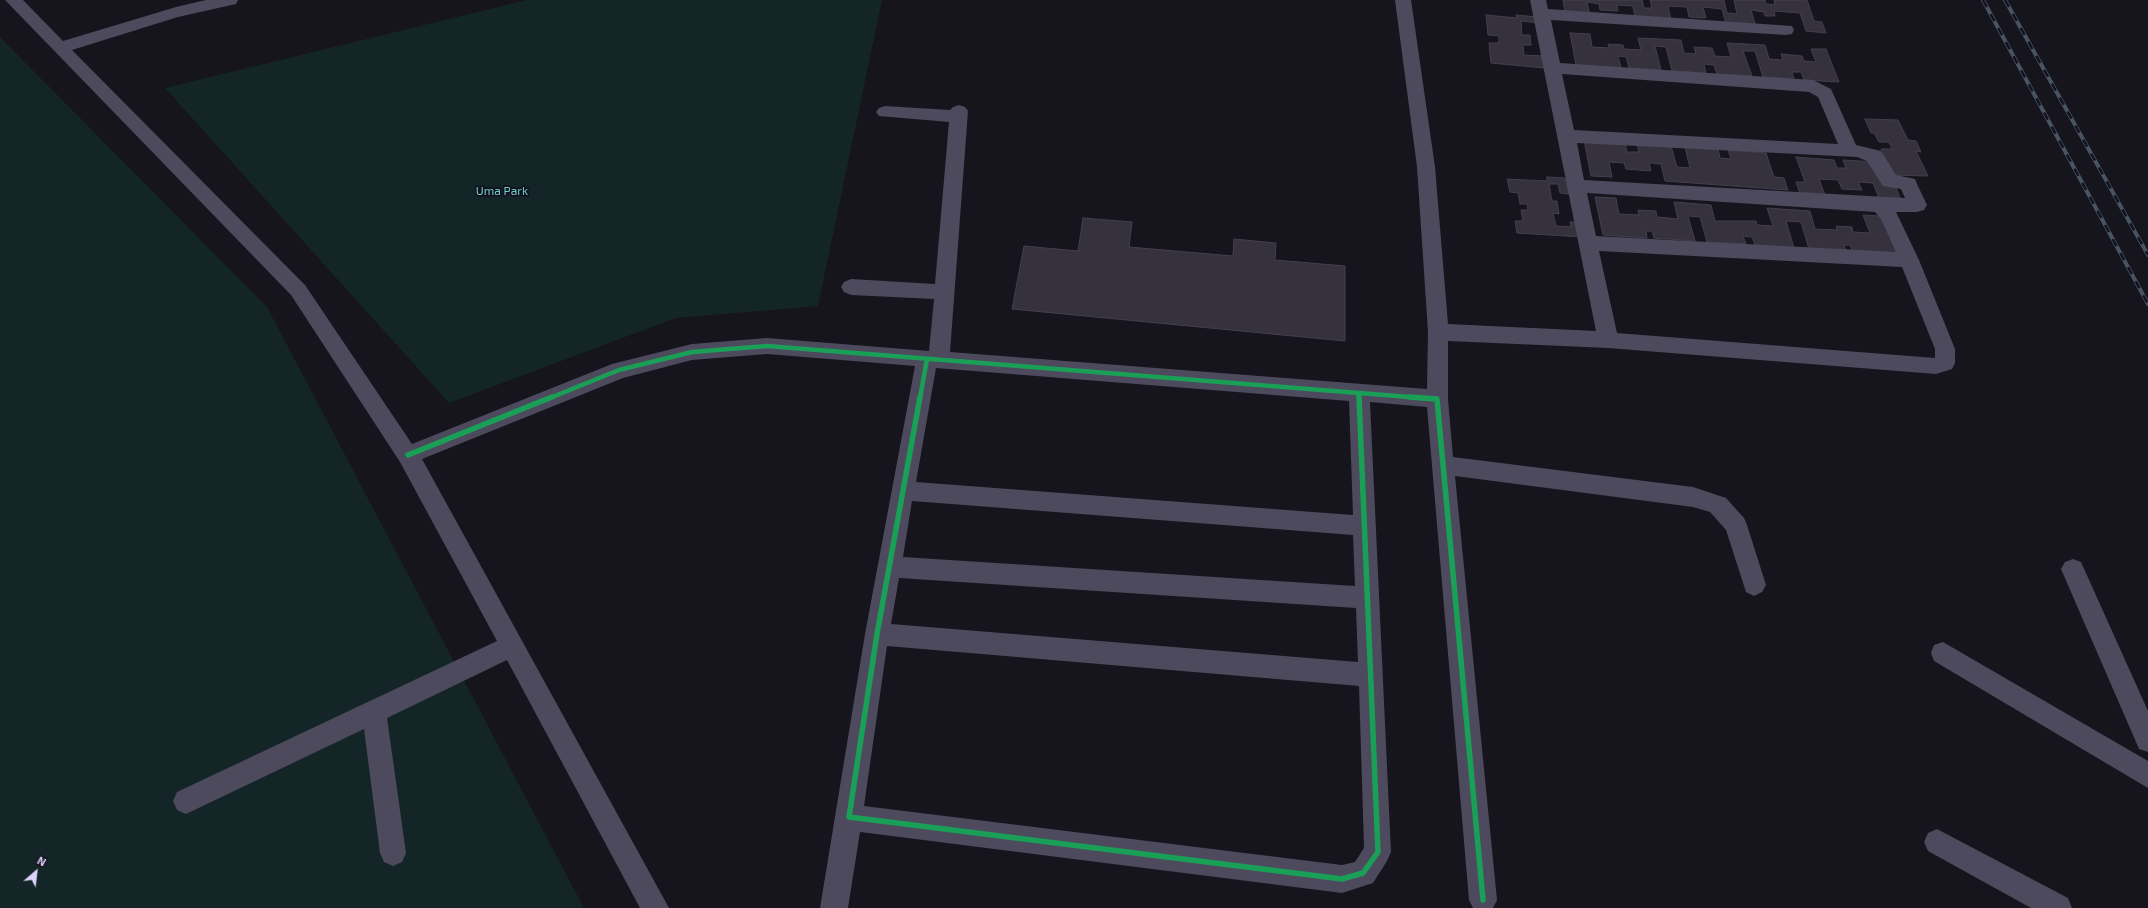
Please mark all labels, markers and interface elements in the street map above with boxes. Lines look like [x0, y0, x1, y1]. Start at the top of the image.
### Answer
park label: Uma Park [476, 184, 528, 198]
north arrow [16, 852, 56, 892]
text: N [35, 853, 48, 869]

